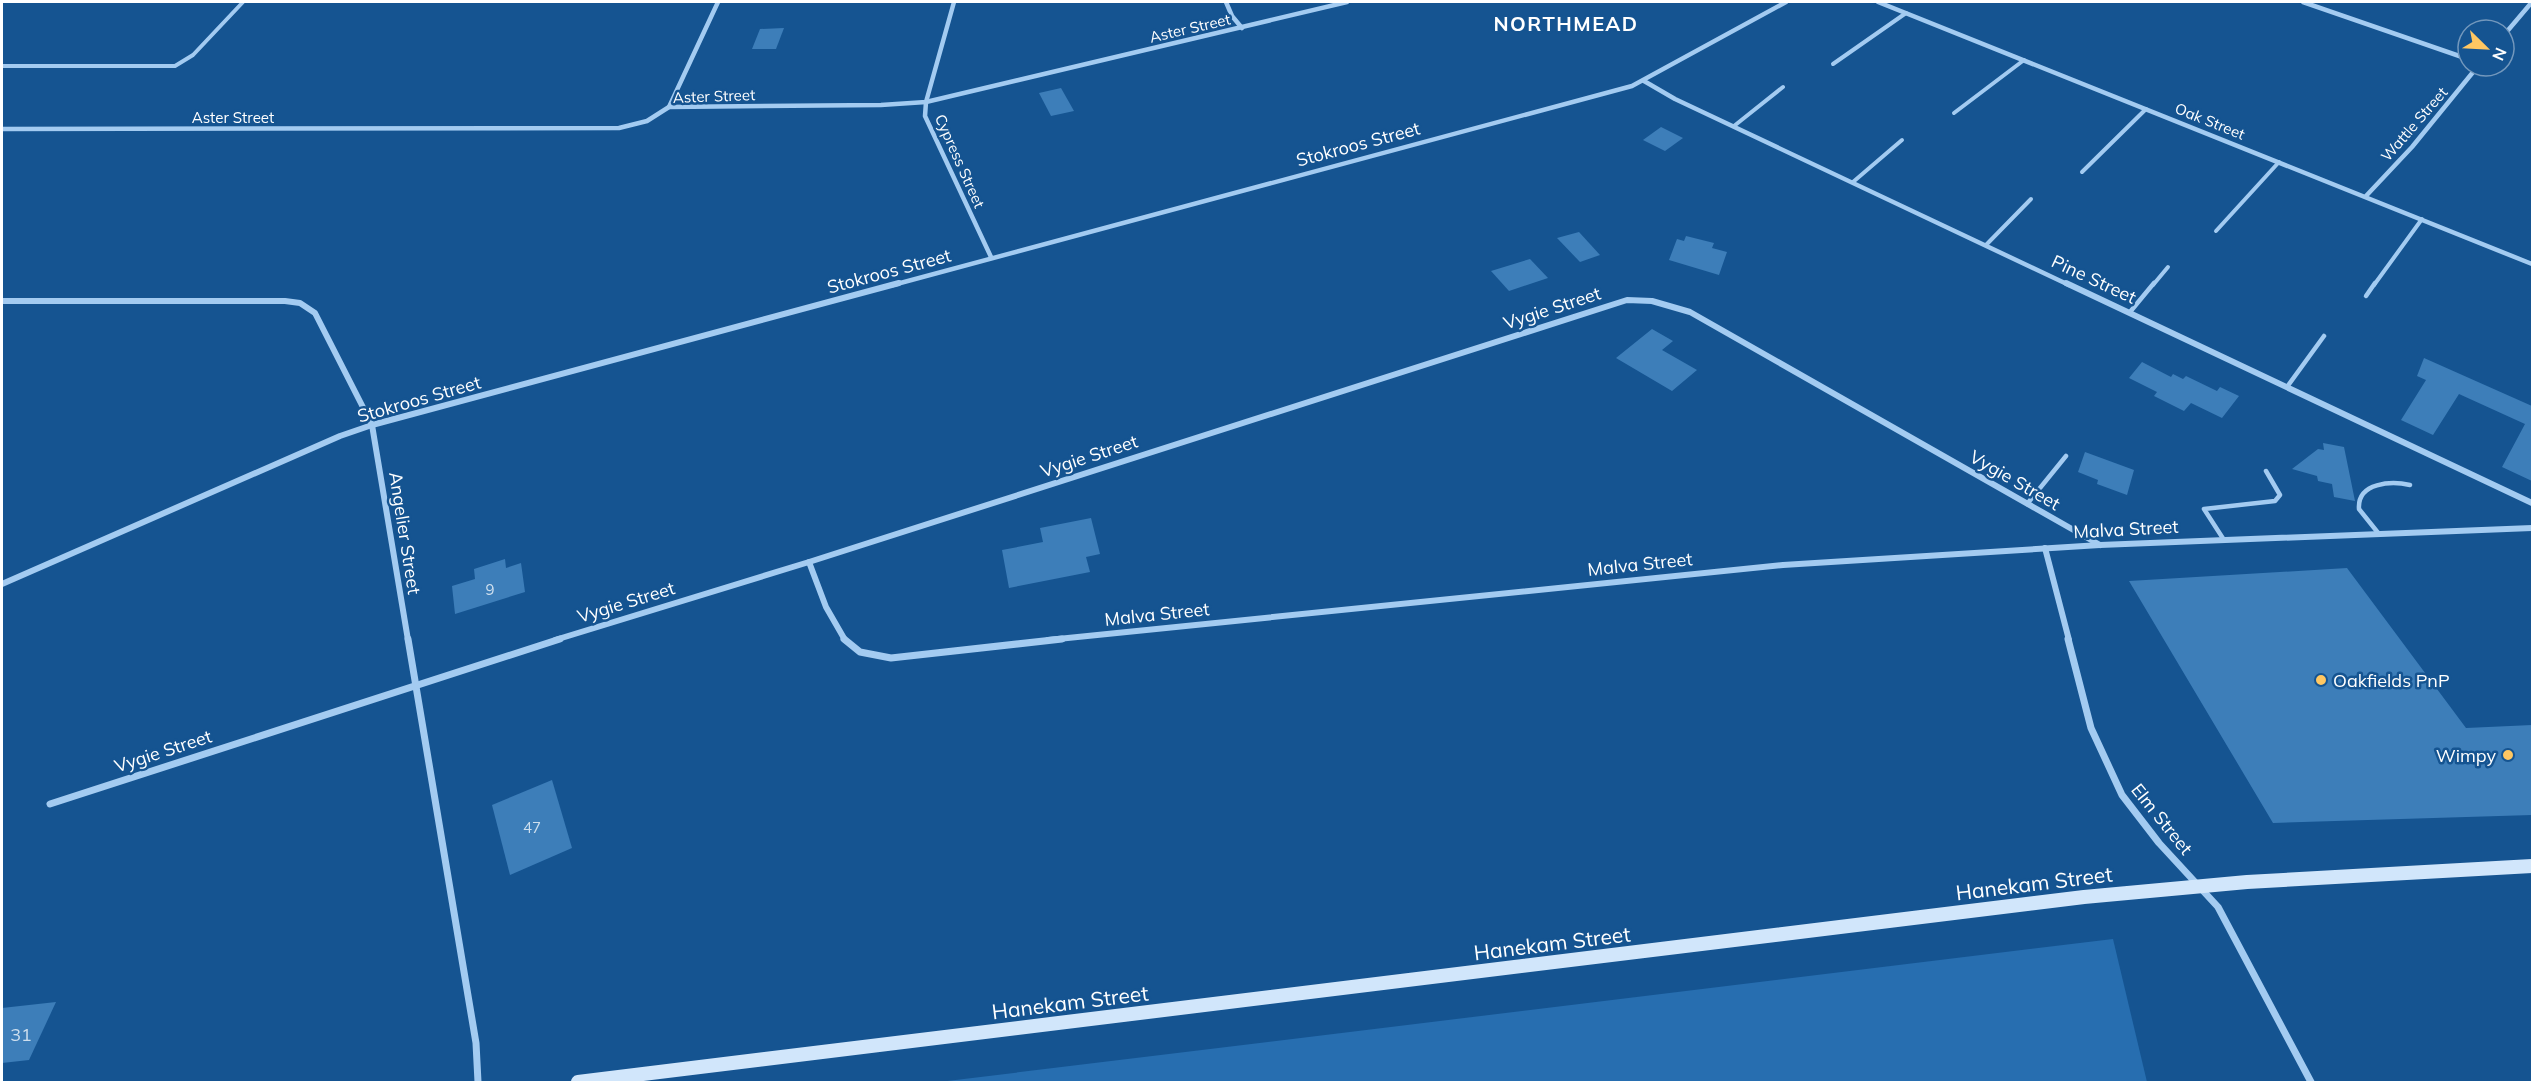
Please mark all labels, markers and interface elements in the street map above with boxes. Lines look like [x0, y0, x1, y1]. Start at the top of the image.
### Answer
street label: Aster Street [1148, 9, 1232, 47]
district label: NORTHMEAD [1493, 11, 1639, 36]
north arrow [2456, 18, 2516, 78]
text: N [2488, 45, 2511, 64]
street label: Wattle Street [2377, 83, 2451, 165]
street label: Aster Street [672, 85, 756, 107]
street label: Oak Street [2172, 98, 2248, 144]
street label: Aster Street [192, 108, 274, 127]
street label: Cypress Street [931, 111, 989, 211]
street label: Stokroos Street [1294, 116, 1422, 172]
street label: Stokroos Street [825, 243, 953, 299]
street label: Pine Street [2048, 249, 2140, 309]
street label: Vygie Street [1500, 281, 1604, 335]
street label: Stokroos Street [355, 370, 483, 428]
street label: Vygie Street [1037, 429, 1141, 483]
street label: Vygie Street [1966, 445, 2064, 515]
street label: Angelier Street [384, 470, 426, 596]
street label: Malva Street [2073, 515, 2179, 543]
street label: Malva Street [1586, 547, 1694, 581]
street label: Vygie Street [574, 576, 678, 628]
house number: 9 [485, 580, 495, 599]
street label: Malva Street [1103, 597, 1211, 631]
place label: Oakfields PnP [2333, 669, 2450, 692]
marker: Oakfields PnP [2314, 673, 2328, 687]
street label: Vygie Street [111, 724, 215, 778]
place label: Wimpy [2436, 744, 2496, 767]
marker: Wimpy [2501, 748, 2515, 762]
street label: Elm Street [2126, 779, 2198, 859]
house number: 47 [523, 818, 541, 837]
street label: Hanekam Street [1954, 860, 2114, 906]
street label: Hanekam Street [1472, 920, 1632, 966]
street label: Hanekam Street [990, 979, 1150, 1025]
house number: 31 [10, 1023, 32, 1046]

